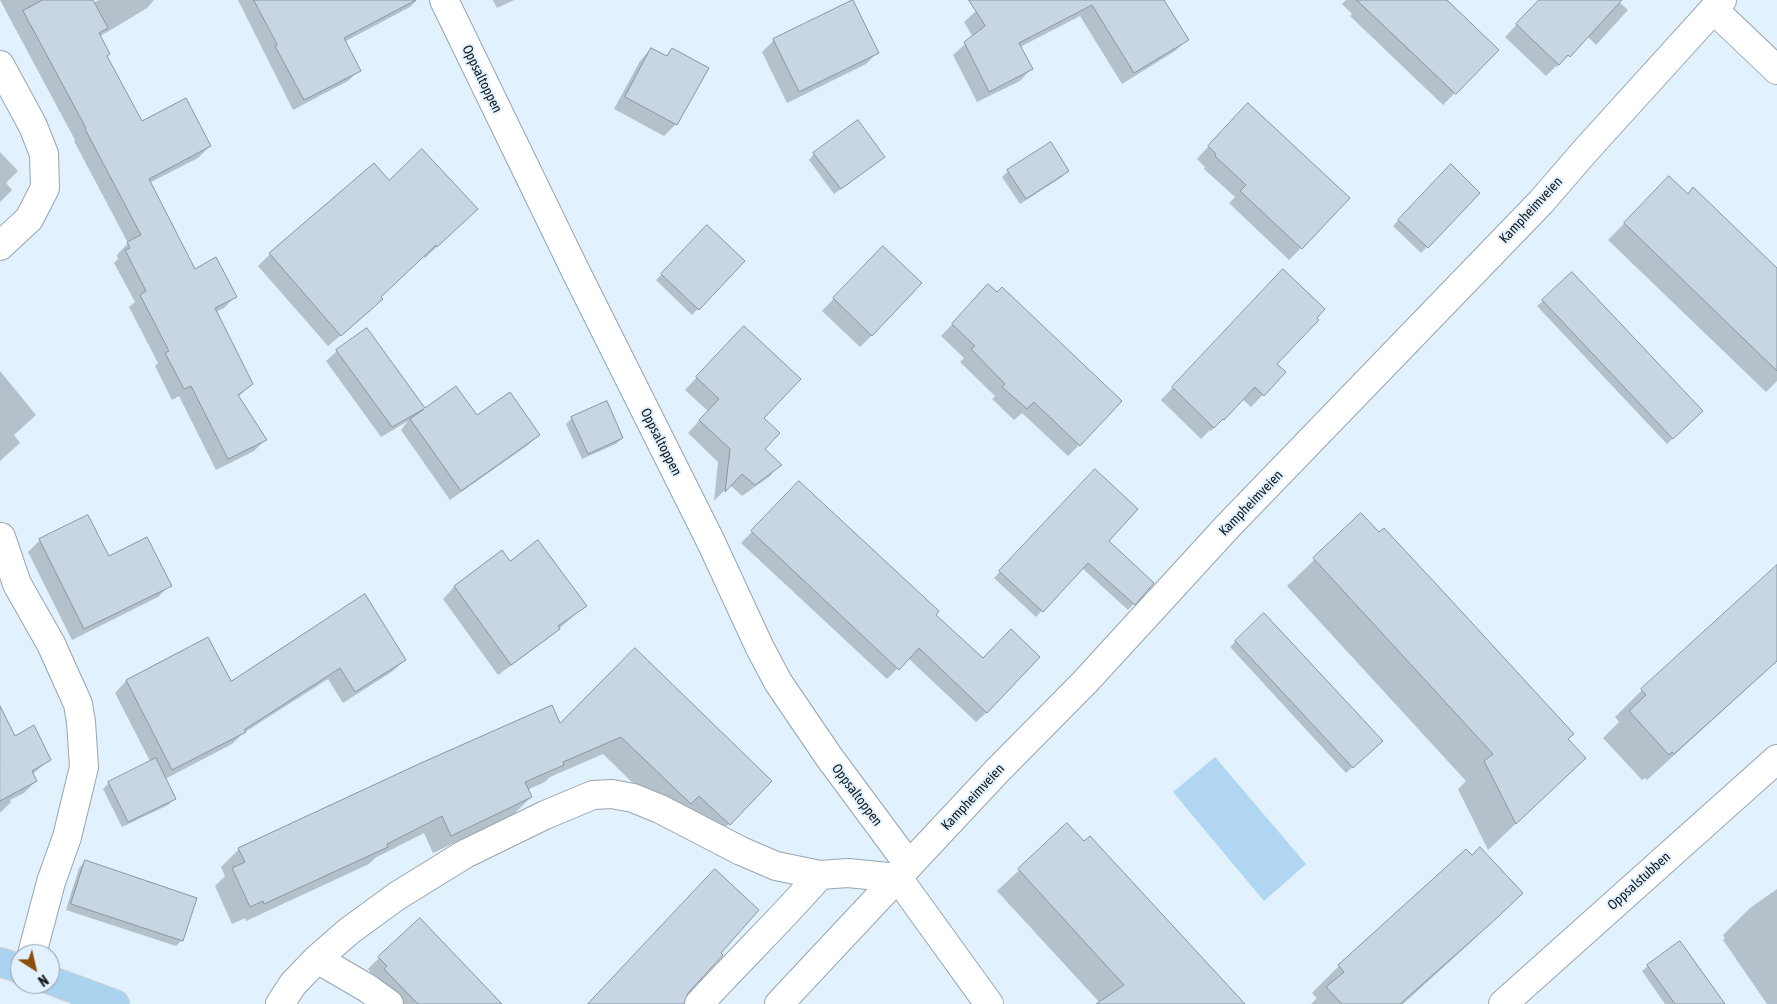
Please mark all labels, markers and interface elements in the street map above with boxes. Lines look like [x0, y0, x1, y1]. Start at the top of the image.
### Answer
street label: Oppsaltoppen [458, 42, 506, 116]
street label: Kampheimveien [1496, 173, 1566, 247]
street label: Oppsaltoppen [637, 405, 685, 479]
street label: Kampheimveien [1216, 467, 1286, 539]
street label: Kampheimveien [938, 760, 1008, 834]
street label: Oppsaltoppen [828, 761, 886, 829]
street label: Oppsalstubben [1604, 848, 1674, 914]
north arrow [10, 944, 60, 994]
text: N [35, 972, 51, 989]

